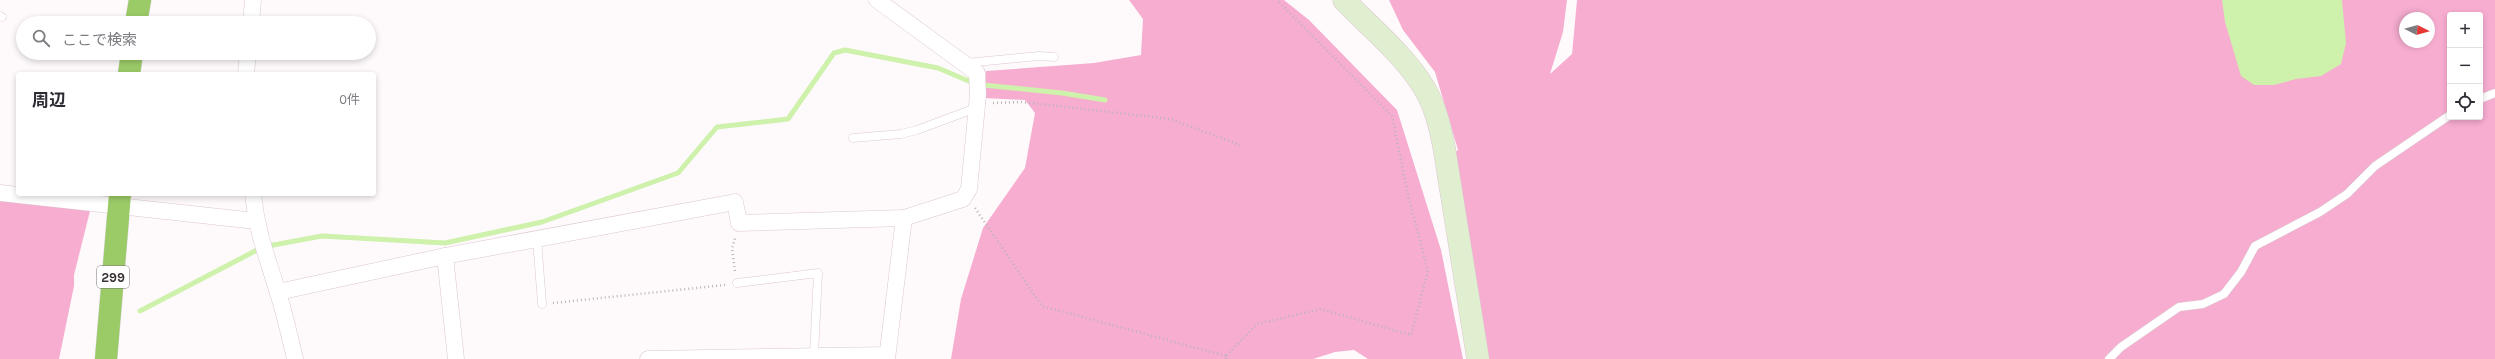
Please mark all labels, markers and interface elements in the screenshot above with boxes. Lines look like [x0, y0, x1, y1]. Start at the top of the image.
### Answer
north arrow [2399, 12, 2435, 48]
map controls [2447, 12, 2483, 120]
button: + [2447, 12, 2483, 48]
search box [16, 16, 376, 60]
icon: search [30, 27, 52, 49]
text: ここで検索 [62, 31, 137, 49]
button: − [2447, 48, 2483, 84]
button: locate [2447, 84, 2483, 120]
text: 周辺 [32, 90, 66, 110]
text: 0件 [339, 92, 360, 107]
road number: 299 [97, 266, 129, 288]

